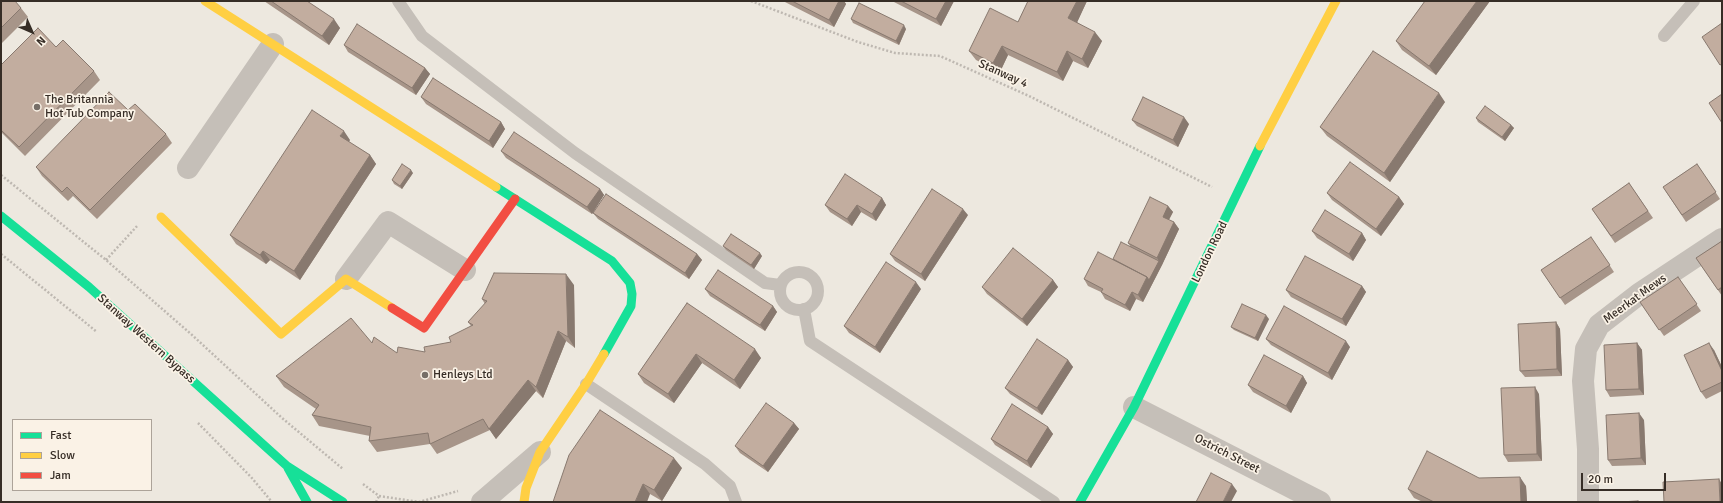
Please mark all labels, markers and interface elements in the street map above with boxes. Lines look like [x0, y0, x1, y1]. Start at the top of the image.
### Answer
north arrow [12, 12, 52, 52]
text: N [34, 34, 48, 48]
street label: Stanway 4 [976, 57, 1030, 91]
place label: The Britannia Hot Tub Company [45, 93, 134, 121]
marker: The Britannia Hot Tub Company [32, 102, 42, 112]
street label: London Road [1189, 219, 1231, 285]
street label: Meerkat Mews [1601, 271, 1669, 327]
street label: Stanway Western Bypass [94, 291, 198, 387]
place label: Henleys Ltd [433, 368, 493, 382]
marker: Henleys Ltd [420, 370, 430, 380]
legend [12, 419, 152, 491]
text: Fast [50, 428, 71, 443]
street label: Ostrich Street [1192, 431, 1262, 477]
text: Slow [50, 448, 75, 463]
scale bar [1583, 465, 1668, 491]
text: Jam [50, 468, 71, 483]
text: 20 m [1588, 472, 1613, 487]

